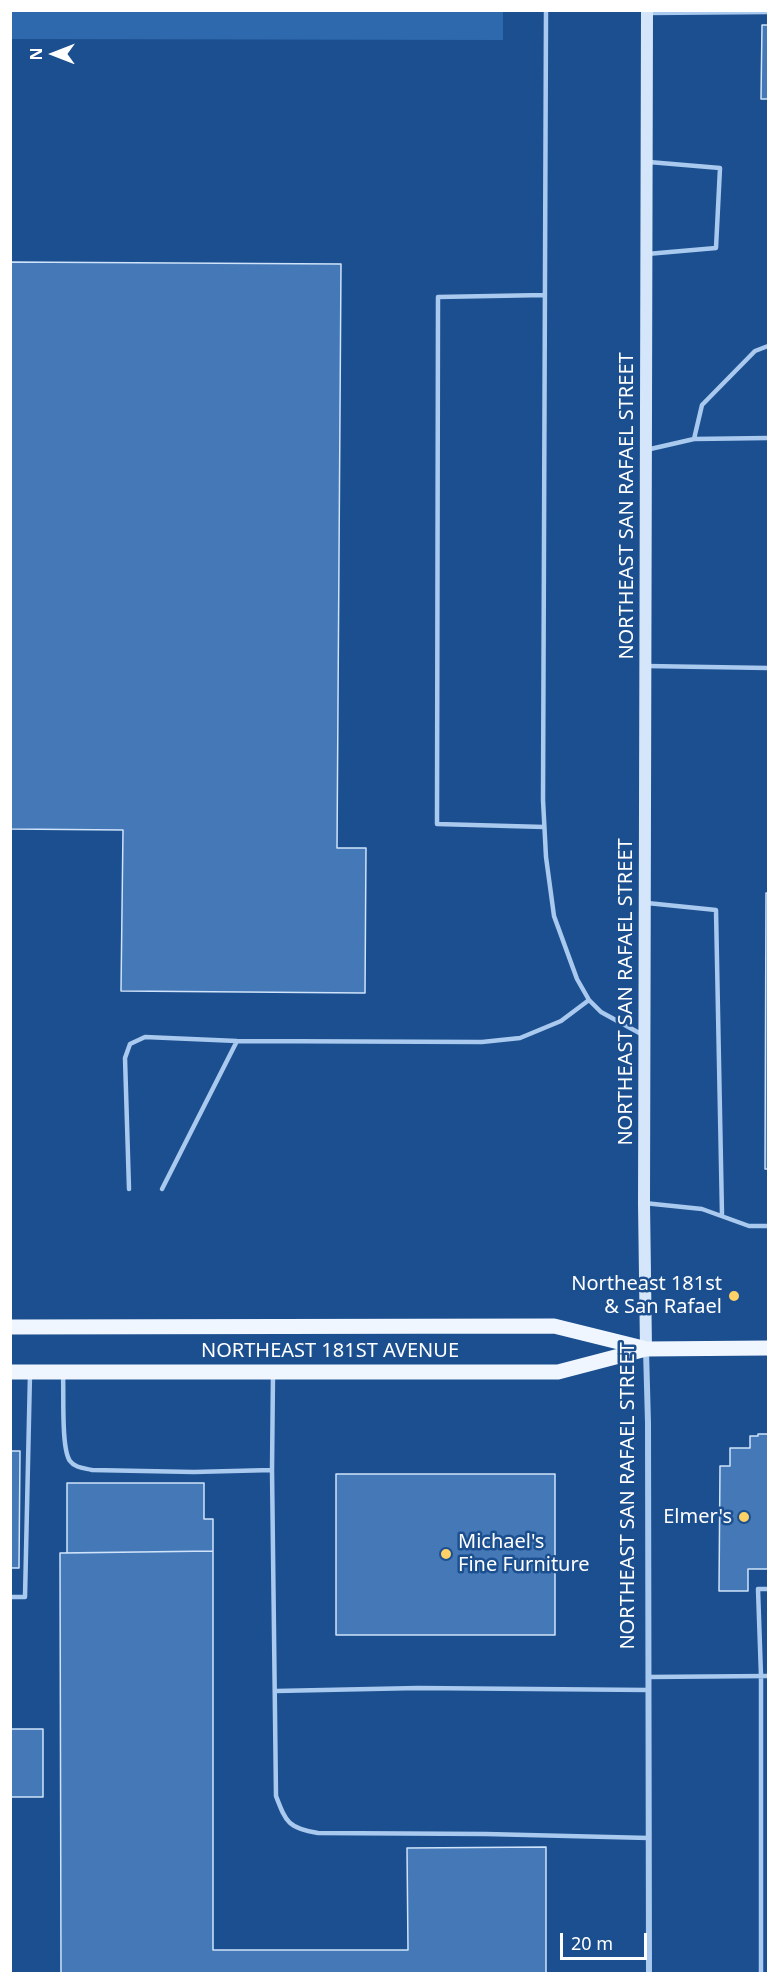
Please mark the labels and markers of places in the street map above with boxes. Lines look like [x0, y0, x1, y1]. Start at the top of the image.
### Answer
place label: Northeast 181st & San Rafael [571, 1272, 722, 1319]
marker: Northeast 181st & San Rafael [727, 1289, 741, 1303]
place label: Elmer's [663, 1505, 732, 1529]
marker: Elmer's [737, 1510, 751, 1524]
place label: Michael's Fine Furniture [458, 1530, 590, 1577]
marker: Michael's Fine Furniture [439, 1547, 453, 1561]

